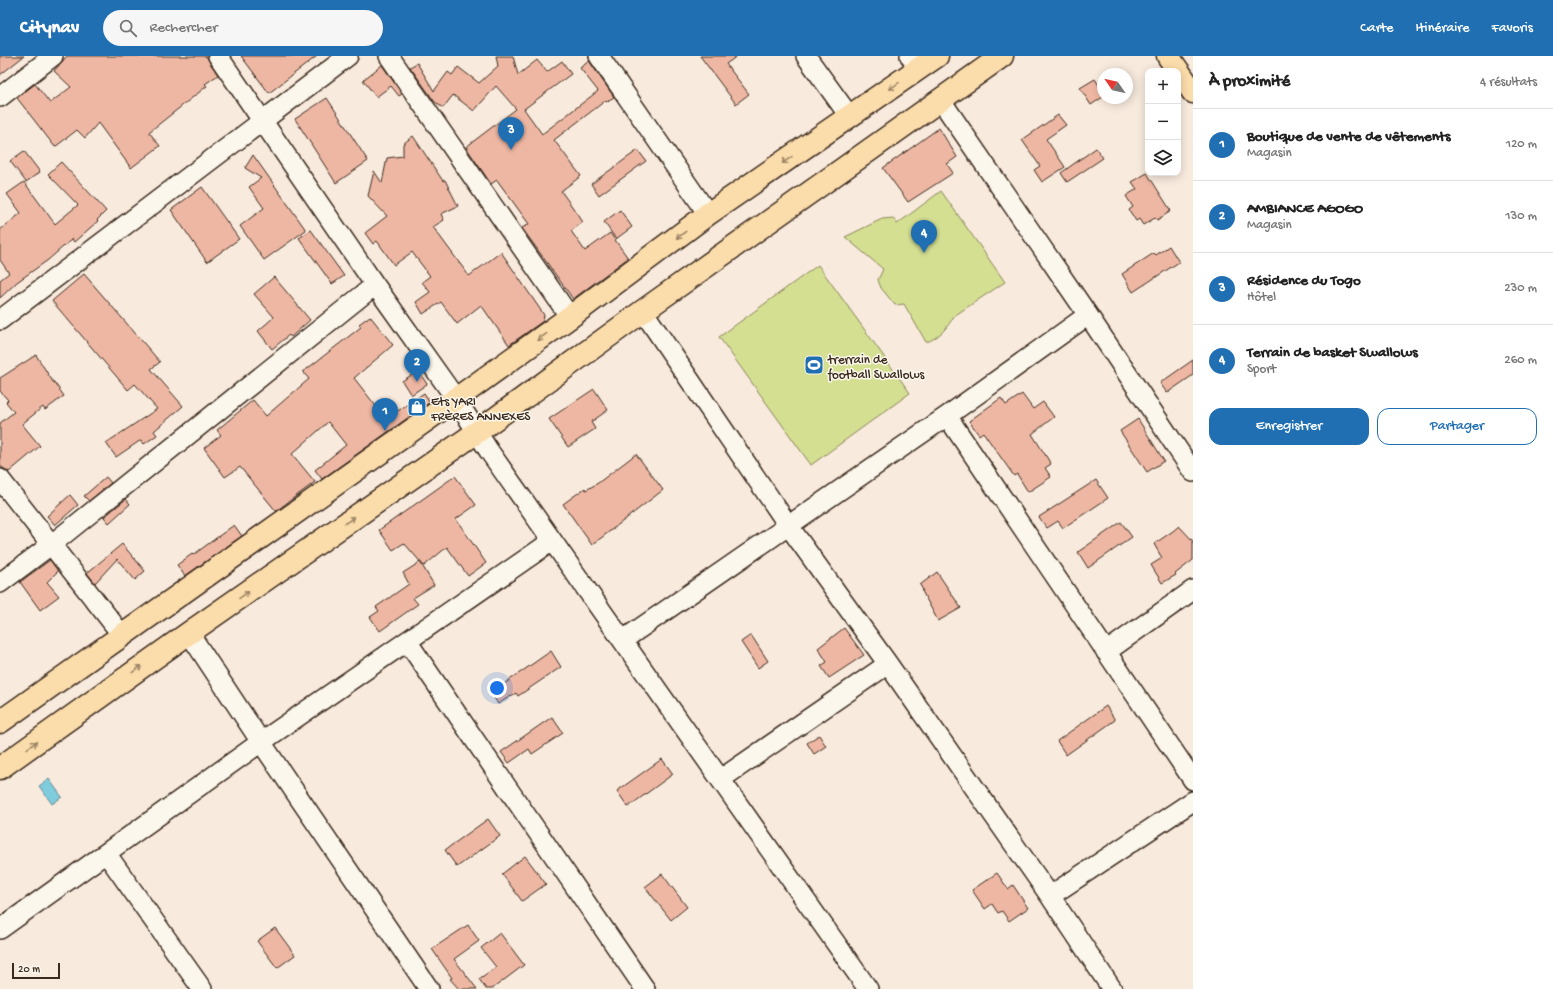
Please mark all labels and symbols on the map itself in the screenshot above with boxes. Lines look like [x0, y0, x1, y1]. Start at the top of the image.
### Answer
north arrow [1097, 68, 1133, 104]
one-way arrow [889, 82, 900, 90]
pin: 3 [498, 117, 524, 150]
one-way arrow [782, 156, 793, 164]
pin: 4 [911, 220, 937, 253]
one-way arrow [675, 231, 686, 239]
one-way arrow [537, 333, 548, 341]
pin: 2 [404, 349, 430, 382]
place label: trerrain de football Swallows [827, 353, 926, 383]
sports icon: trerrain de football Swallows [803, 354, 825, 376]
place label: Ets YARI FRÈRES ANNEXES [430, 395, 531, 425]
shop icon: Ets YARI FRÈRES ANNEXES [406, 396, 428, 418]
pin: 1 [372, 398, 398, 431]
one-way arrow [345, 516, 356, 524]
one-way arrow [238, 591, 249, 599]
one-way arrow [132, 665, 143, 674]
your location [487, 678, 507, 698]
one-way arrow [26, 741, 37, 749]
scale bar [12, 961, 60, 980]

